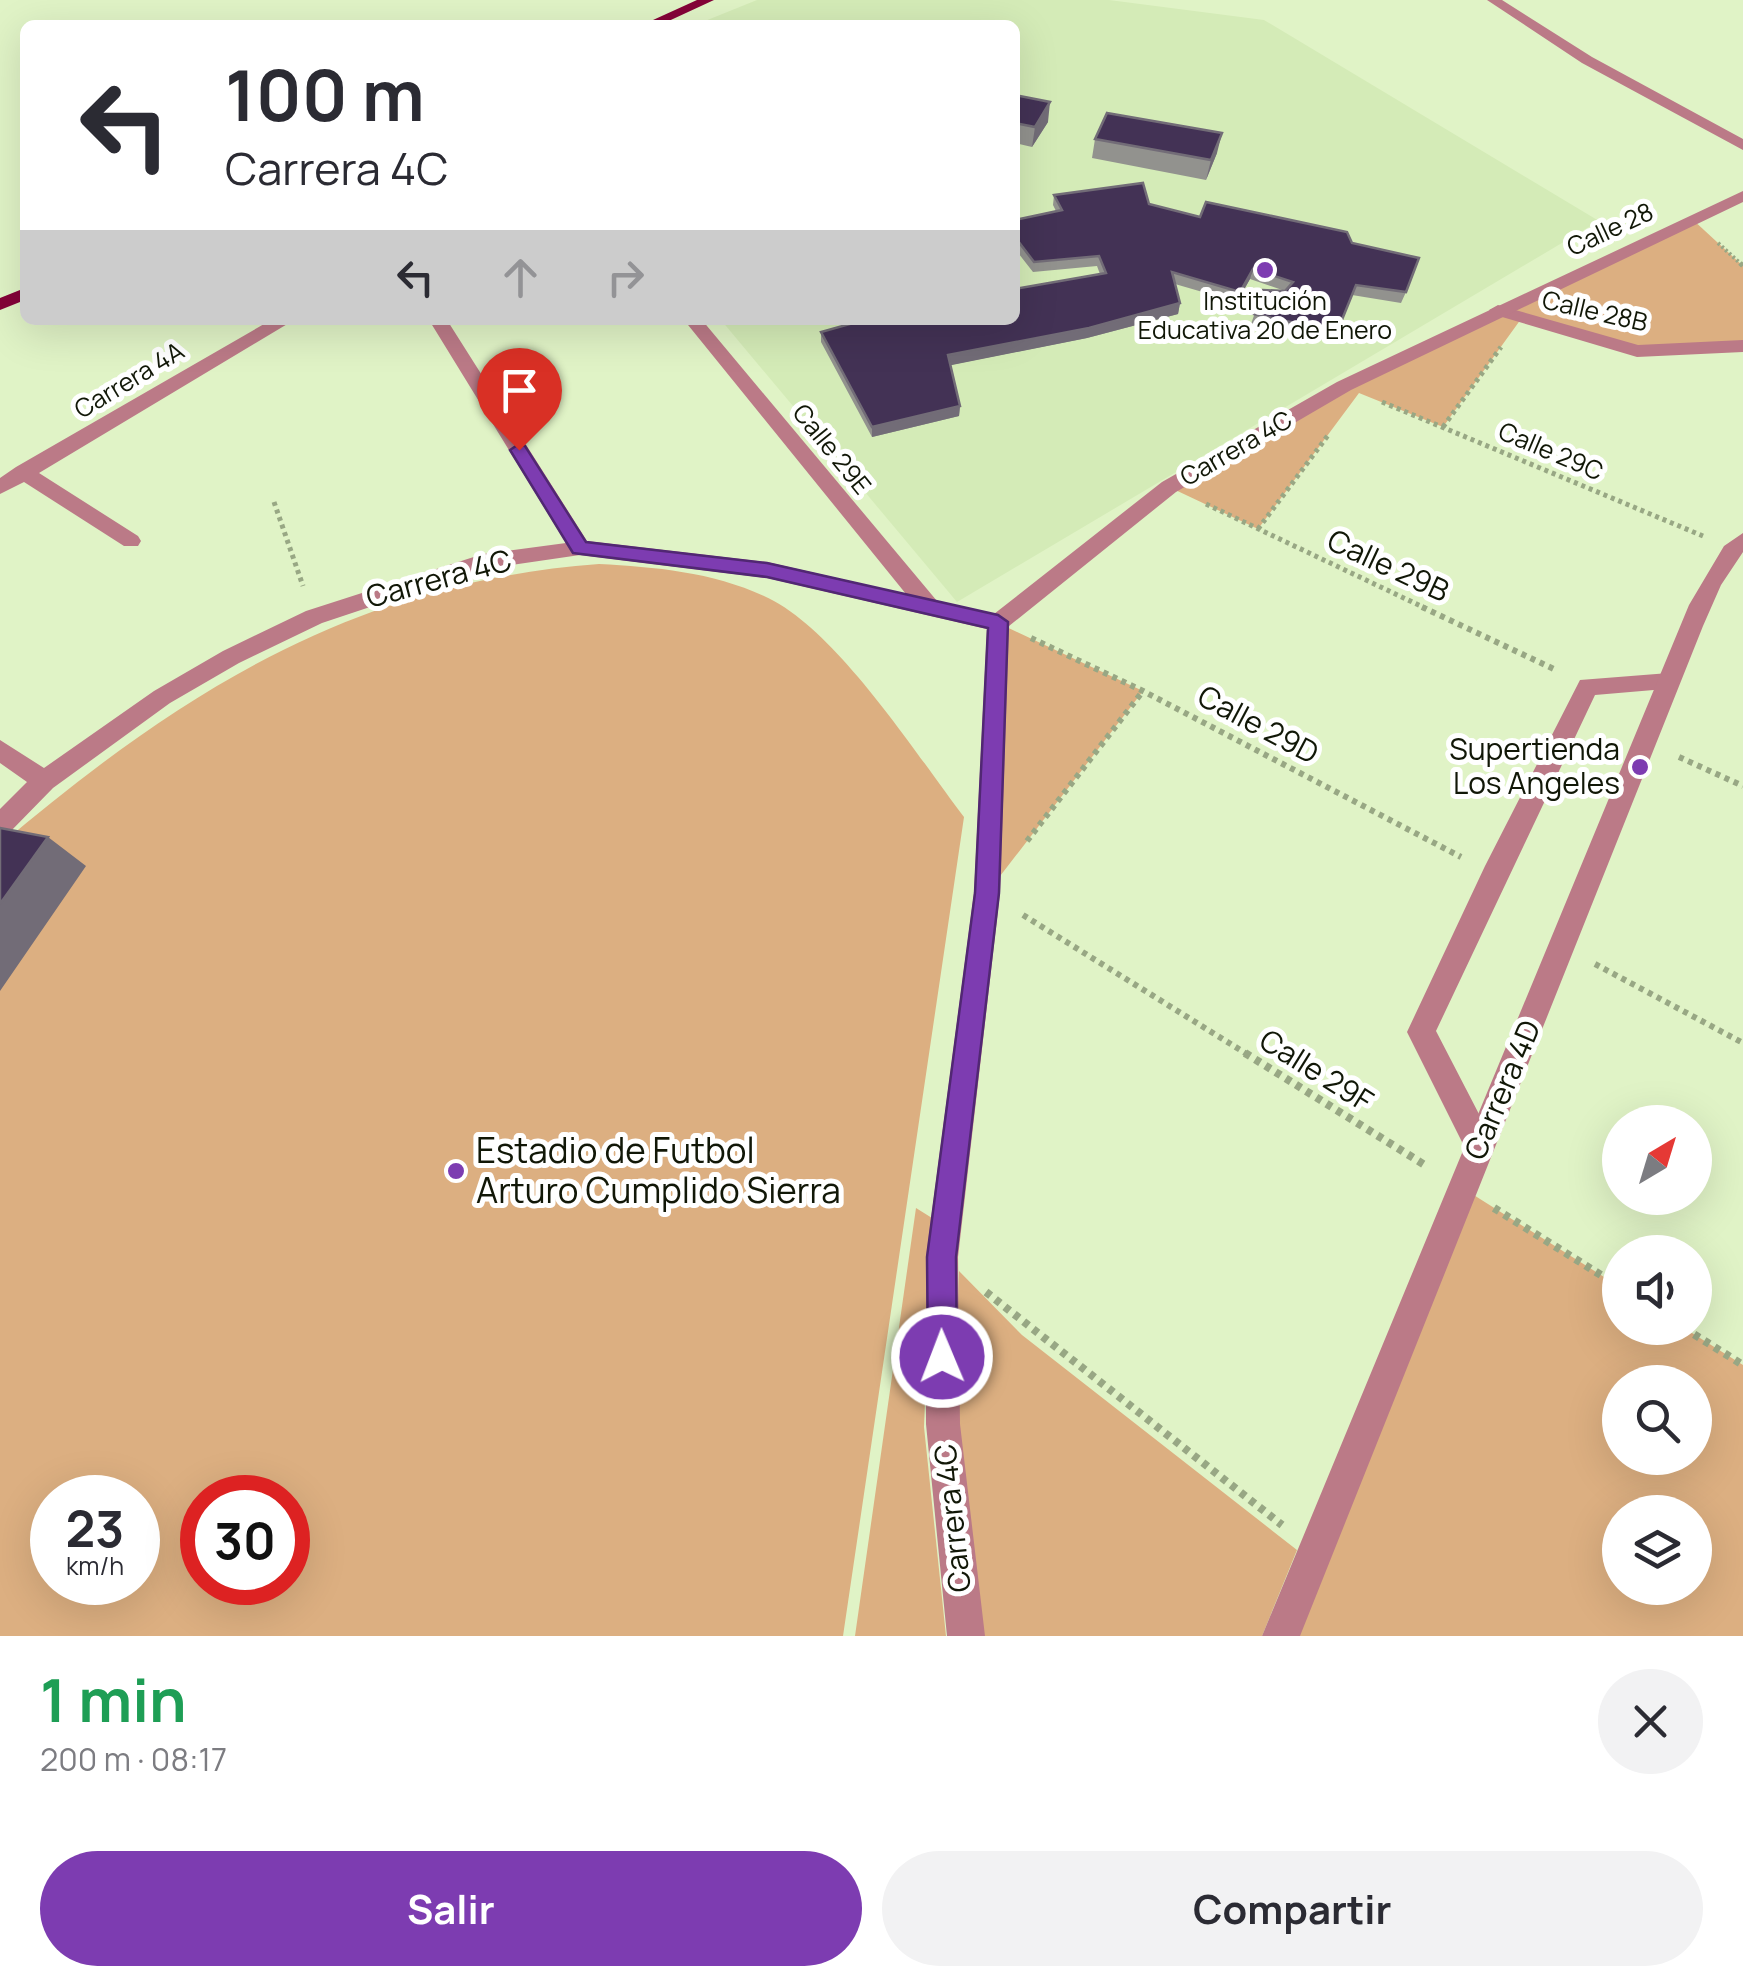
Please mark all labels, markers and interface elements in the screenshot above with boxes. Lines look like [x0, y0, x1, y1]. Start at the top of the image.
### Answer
text: 100 m [225, 46, 425, 142]
icon: left [60, 60, 190, 190]
text: Carrera 4C [225, 137, 449, 199]
street label: Calle 28 [1561, 193, 1659, 264]
icon: left [388, 250, 443, 305]
icon: ahead [493, 250, 548, 305]
icon: right [598, 250, 653, 305]
marker: Institución Educativa 20 de Enero [1254, 259, 1276, 281]
street label: Calle 28B [1539, 281, 1651, 340]
place label: Institución Educativa 20 de Enero [1138, 283, 1392, 347]
street label: Carrera 4A [67, 333, 190, 426]
pin [477, 348, 562, 451]
icon: arrive [492, 363, 547, 418]
street label: Calle 29E [785, 396, 880, 501]
street label: Carrera 4C [1173, 401, 1298, 494]
street label: Calle 29C [1493, 413, 1609, 488]
street label: Calle 29B [1321, 519, 1456, 611]
street label: Carrera 4C [361, 538, 516, 617]
street label: Calle 29D [1191, 675, 1326, 773]
place label: Supertienda Los Angeles [1449, 728, 1620, 803]
marker: Supertienda Los Angeles [1629, 756, 1651, 778]
street label: Carrera 4D [1454, 1013, 1549, 1165]
street label: Calle 29F [1252, 1019, 1381, 1121]
north arrow [1602, 1105, 1712, 1215]
map controls [1602, 1105, 1712, 1605]
place label: Estadio de Futbol Arturo Cumplido Sierra [476, 1126, 841, 1214]
marker: Estadio de Futbol Arturo Cumplido Sierra [445, 1160, 467, 1182]
button: sound [1602, 1235, 1712, 1345]
position arrow [890, 1305, 994, 1409]
button: search [1602, 1365, 1712, 1475]
street label: Carrera 4C [923, 1442, 980, 1594]
speed limit sign: 30 [180, 1475, 310, 1605]
text: 23 [66, 1494, 124, 1562]
button: layers [1602, 1495, 1712, 1605]
text: km/h [66, 1548, 124, 1583]
text: 1 min [40, 1658, 187, 1740]
button: close [1598, 1669, 1703, 1774]
text: 200 m · 08:17 [40, 1737, 227, 1781]
button: Salir [40, 1851, 862, 1966]
button: Compartir [882, 1851, 1703, 1966]

